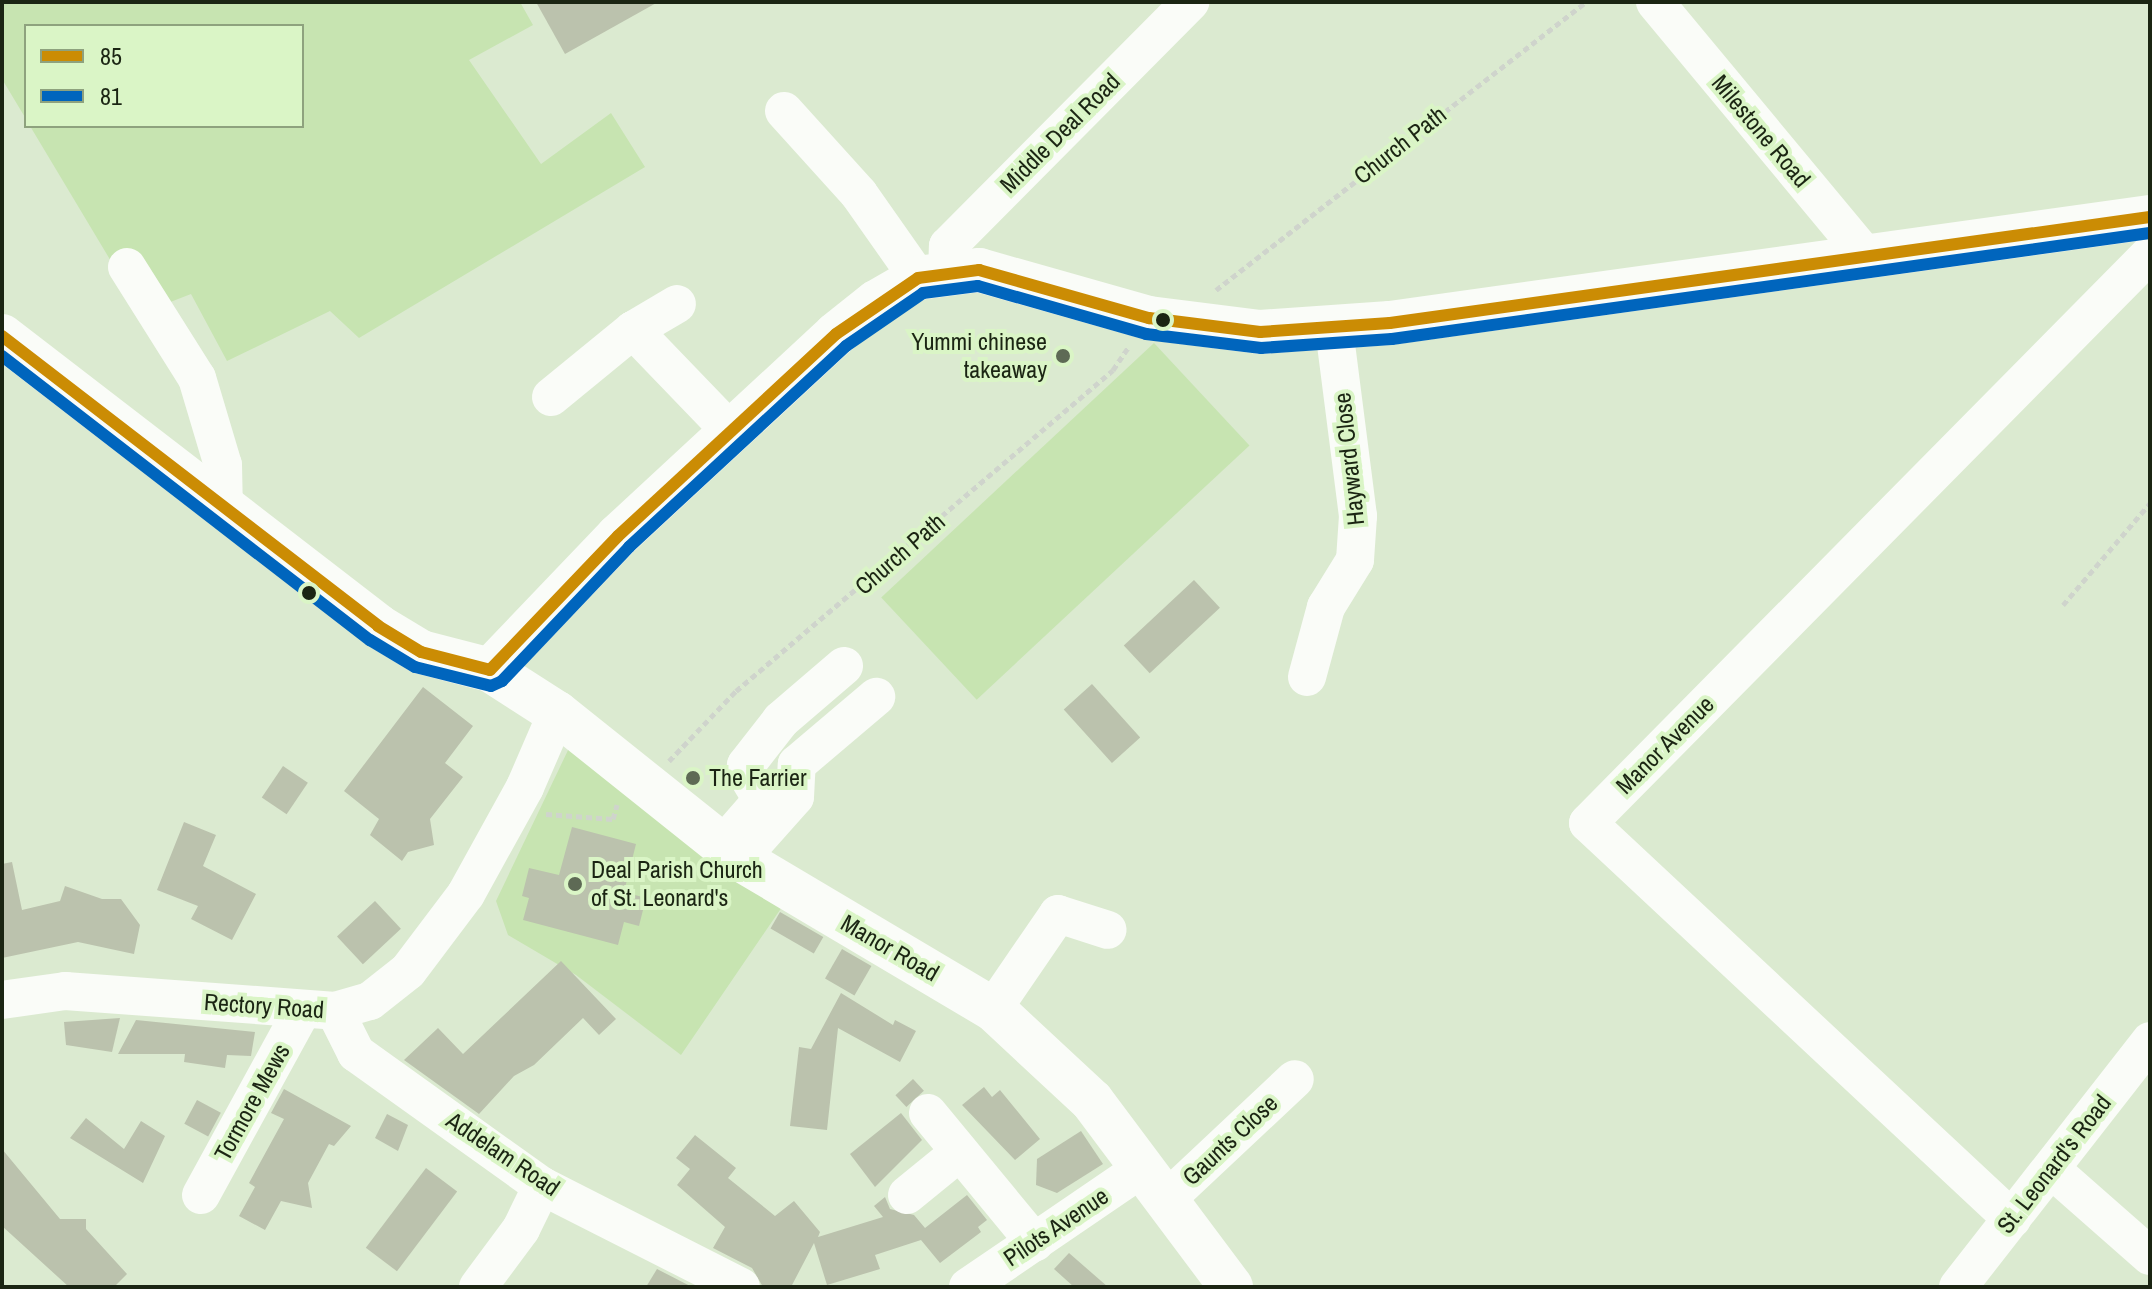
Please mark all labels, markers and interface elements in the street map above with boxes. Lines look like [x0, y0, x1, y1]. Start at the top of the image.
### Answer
legend [24, 24, 304, 128]
text: 85 [100, 40, 122, 72]
street label: Middle Deal Road [994, 67, 1126, 199]
street label: Milestone Road [1706, 69, 1816, 193]
text: 81 [100, 80, 122, 112]
street label: Church Path [1348, 100, 1452, 190]
unlabelled marker [1155, 312, 1171, 328]
place label: Yummi chinese takeaway [911, 328, 1047, 384]
marker: Yummi chinese takeaway [1054, 347, 1072, 365]
street label: Hayward Close [1328, 391, 1370, 527]
street label: Church Path [849, 507, 951, 601]
unlabelled marker [301, 585, 317, 601]
street label: Manor Avenue [1610, 690, 1720, 800]
place label: The Farrier [709, 764, 806, 792]
marker: The Farrier [684, 769, 702, 787]
place label: Deal Parish Church of St. Leonard's [591, 856, 763, 912]
marker: Deal Parish Church of St. Leonard's [566, 875, 584, 893]
street label: Manor Road [836, 908, 944, 988]
street label: Rectory Road [203, 987, 325, 1025]
street label: Tormore Mews [208, 1039, 296, 1165]
street label: Gaunts Close [1177, 1089, 1283, 1191]
street label: St. Leonard's Road [1991, 1089, 2117, 1239]
street label: Addelam Road [441, 1106, 565, 1202]
street label: Pilots Avenue [998, 1181, 1114, 1273]

